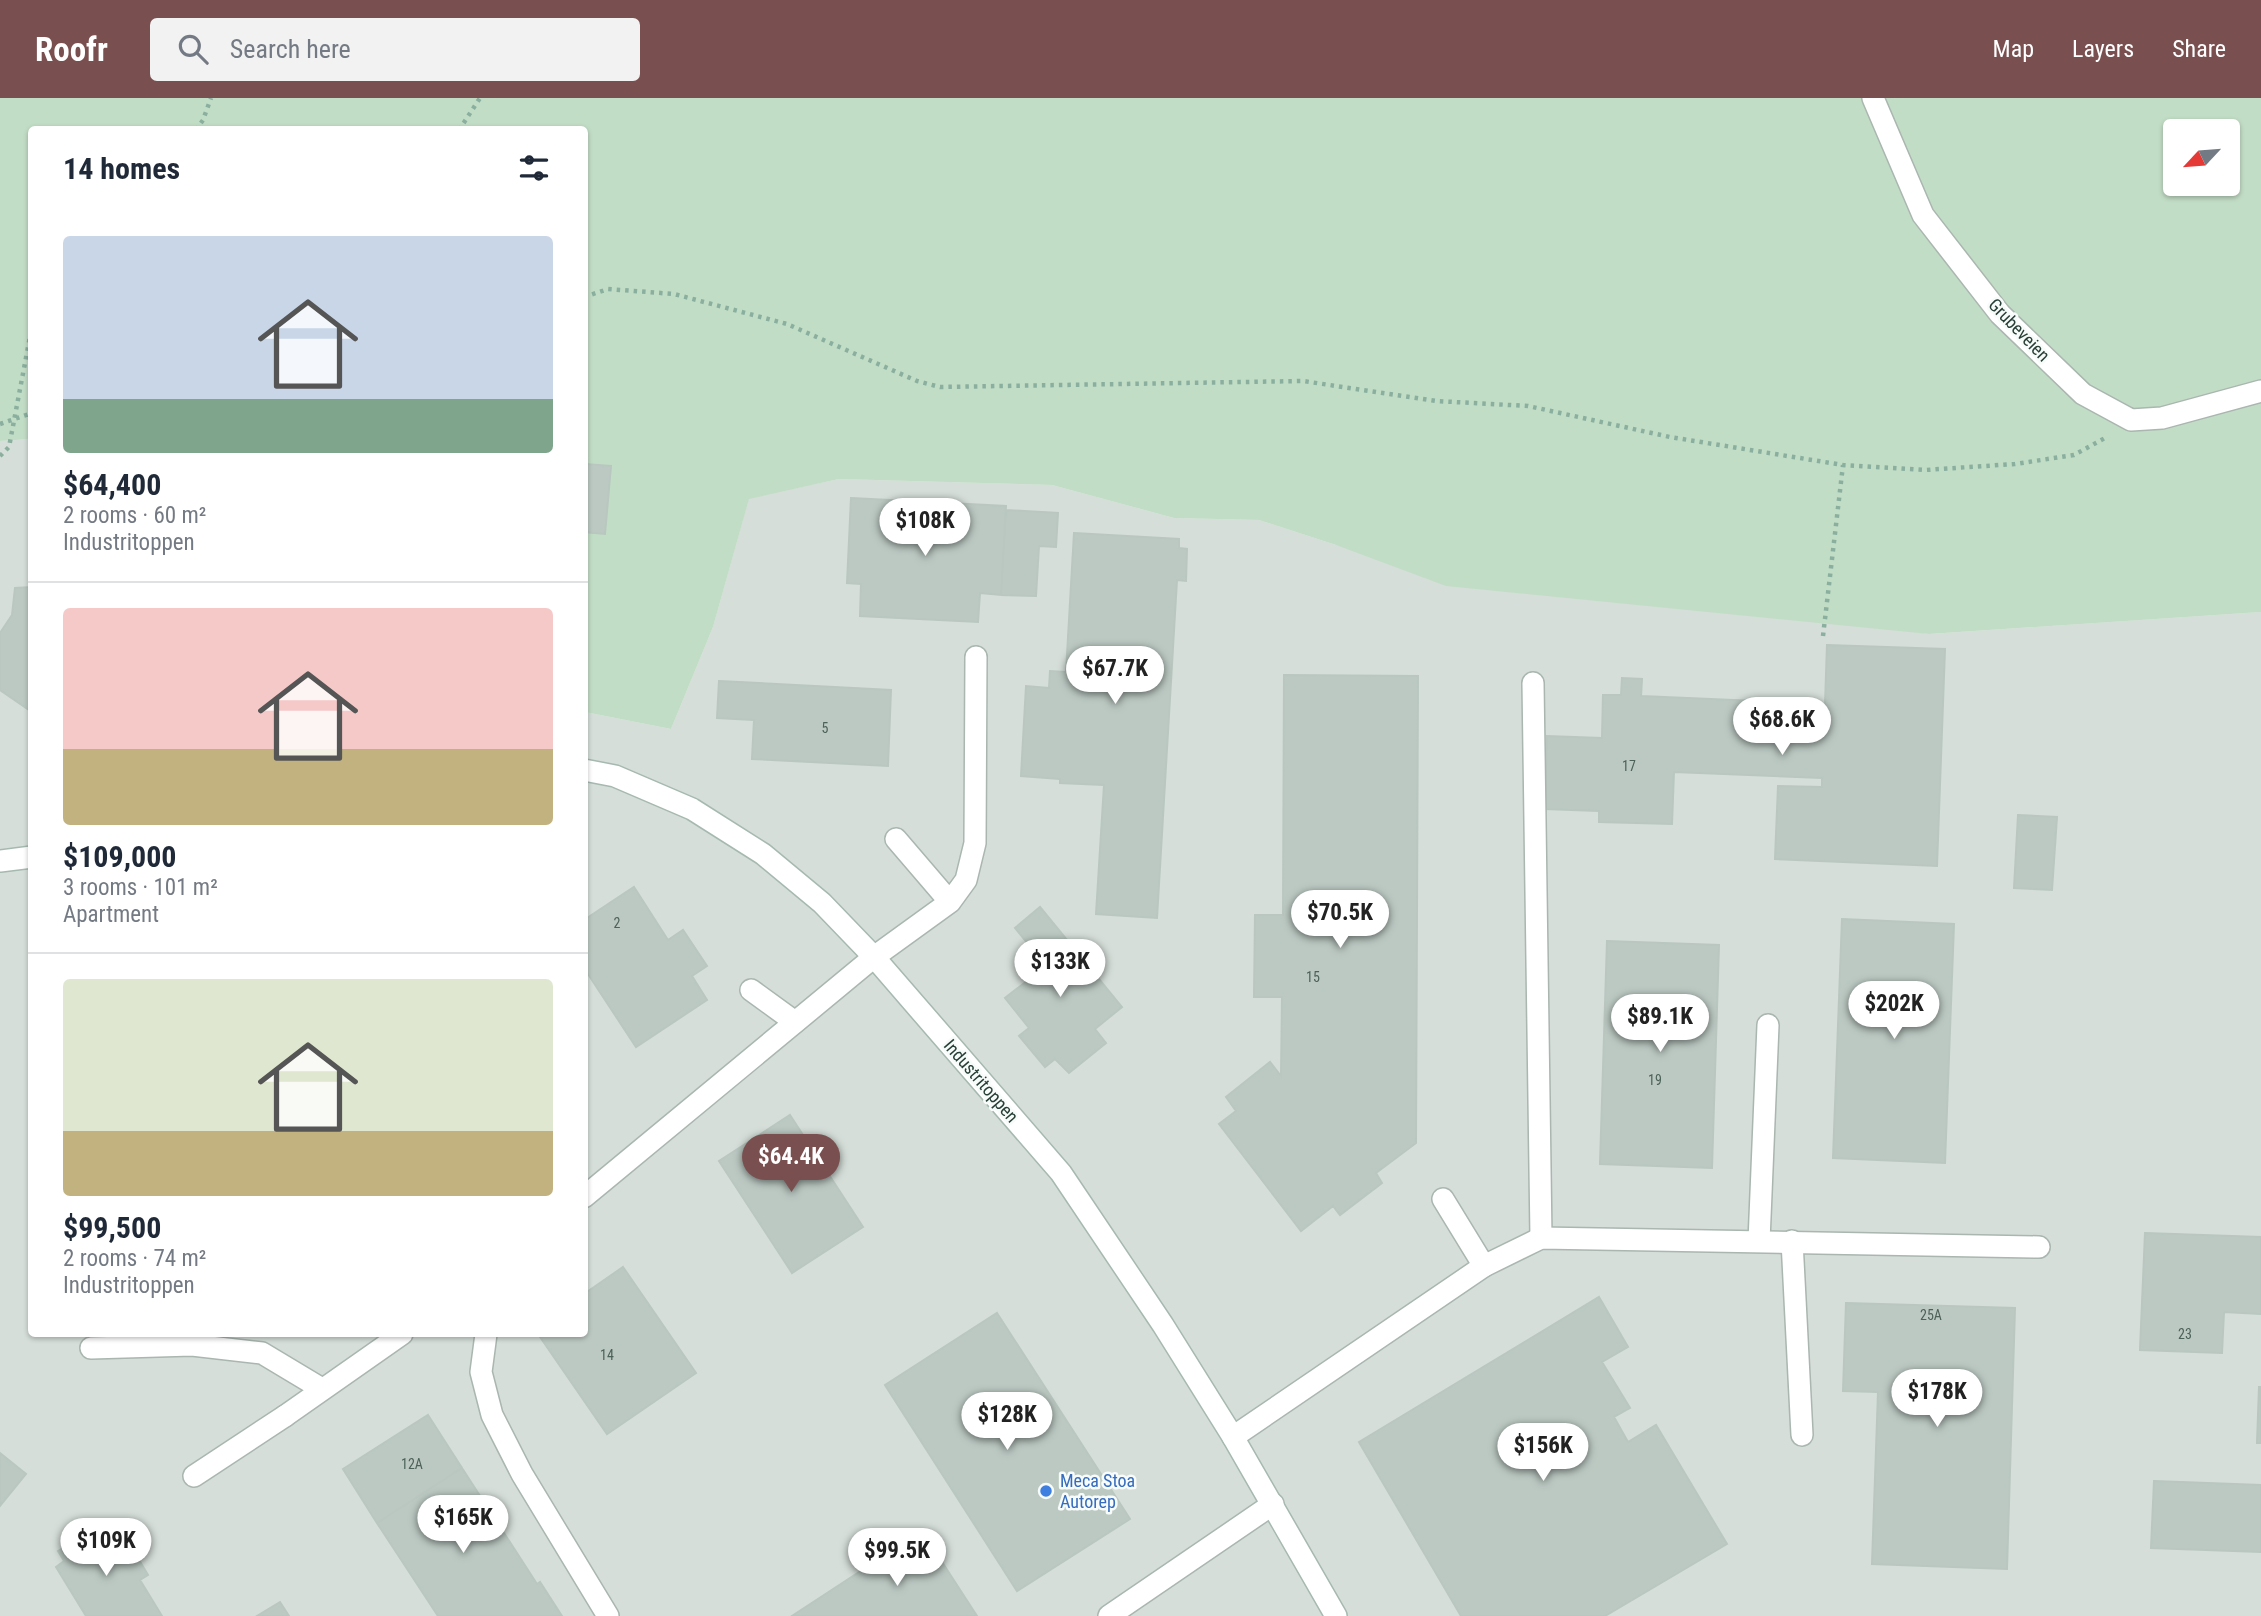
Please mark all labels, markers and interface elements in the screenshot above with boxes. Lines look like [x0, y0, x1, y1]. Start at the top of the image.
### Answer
search box [150, 18, 640, 81]
text: Roofr [35, 30, 108, 69]
icon: search [174, 30, 212, 68]
text: Search here [230, 34, 351, 64]
text: Map [1993, 35, 2034, 63]
text: Layers [2072, 35, 2134, 63]
text: Share [2172, 35, 2226, 63]
north arrow [2163, 119, 2240, 196]
map controls [2163, 119, 2240, 196]
icon: filters [515, 149, 553, 187]
text: 14 homes [63, 151, 180, 186]
icon: home [245, 281, 371, 407]
street label: Grubeveien [1984, 294, 2054, 365]
text: $64,400 [63, 467, 161, 502]
pin: $108K [876, 498, 974, 558]
text: 2 rooms · 60 m² [63, 502, 206, 529]
text: $108K [895, 507, 955, 534]
text: Industritoppen [63, 529, 195, 556]
pin: $67.7K [1058, 646, 1172, 706]
icon: home [245, 653, 371, 779]
text: $67.7K [1082, 655, 1148, 682]
pin: $68.6K [1725, 698, 1839, 757]
text: $68.6K [1749, 706, 1815, 733]
house number: 5 [822, 720, 829, 736]
house number: 17 [1622, 758, 1636, 774]
text: $109,000 [63, 839, 176, 874]
text: 3 rooms · 101 m² [63, 874, 218, 901]
pin: $70.5K [1283, 890, 1397, 950]
text: $70.5K [1307, 899, 1373, 926]
text: Apartment [63, 901, 159, 928]
house number: 2 [614, 915, 621, 931]
pin: $133K [1011, 940, 1109, 999]
text: $133K [1030, 948, 1090, 975]
house number: 15 [1306, 969, 1320, 985]
pin: $202K [1845, 982, 1943, 1041]
text: $202K [1864, 990, 1924, 1017]
pin: $89.1K [1603, 995, 1717, 1054]
text: $89.1K [1627, 1003, 1693, 1030]
icon: home [245, 1024, 371, 1150]
street label: Industritoppen [940, 1035, 1023, 1126]
house number: 19 [1648, 1072, 1662, 1088]
pin: $64.4K [734, 1134, 848, 1194]
text: $64.4K [758, 1143, 824, 1170]
text: $99,500 [63, 1210, 161, 1245]
text: 2 rooms · 74 m² [63, 1245, 206, 1272]
text: Industritoppen [63, 1272, 195, 1299]
house number: 25A [1920, 1307, 1942, 1323]
house number: 23 [2178, 1326, 2192, 1342]
house number: 14 [600, 1347, 614, 1363]
pin: $178K [1888, 1370, 1986, 1429]
text: $178K [1907, 1378, 1967, 1405]
pin: $128K [958, 1392, 1056, 1452]
text: $128K [977, 1401, 1037, 1428]
pin: $156K [1494, 1424, 1592, 1483]
text: $156K [1513, 1432, 1573, 1459]
house number: 12A [401, 1456, 423, 1472]
place label: Meca Stoa Autorep [1060, 1470, 1135, 1512]
marker: Meca Stoa Autorep [1038, 1483, 1054, 1499]
pin: $165K [414, 1496, 512, 1555]
text: $165K [433, 1504, 493, 1531]
pin: $109K [57, 1518, 155, 1578]
text: $109K [76, 1527, 136, 1554]
pin: $99.5K [840, 1528, 954, 1588]
text: $99.5K [864, 1537, 930, 1564]

